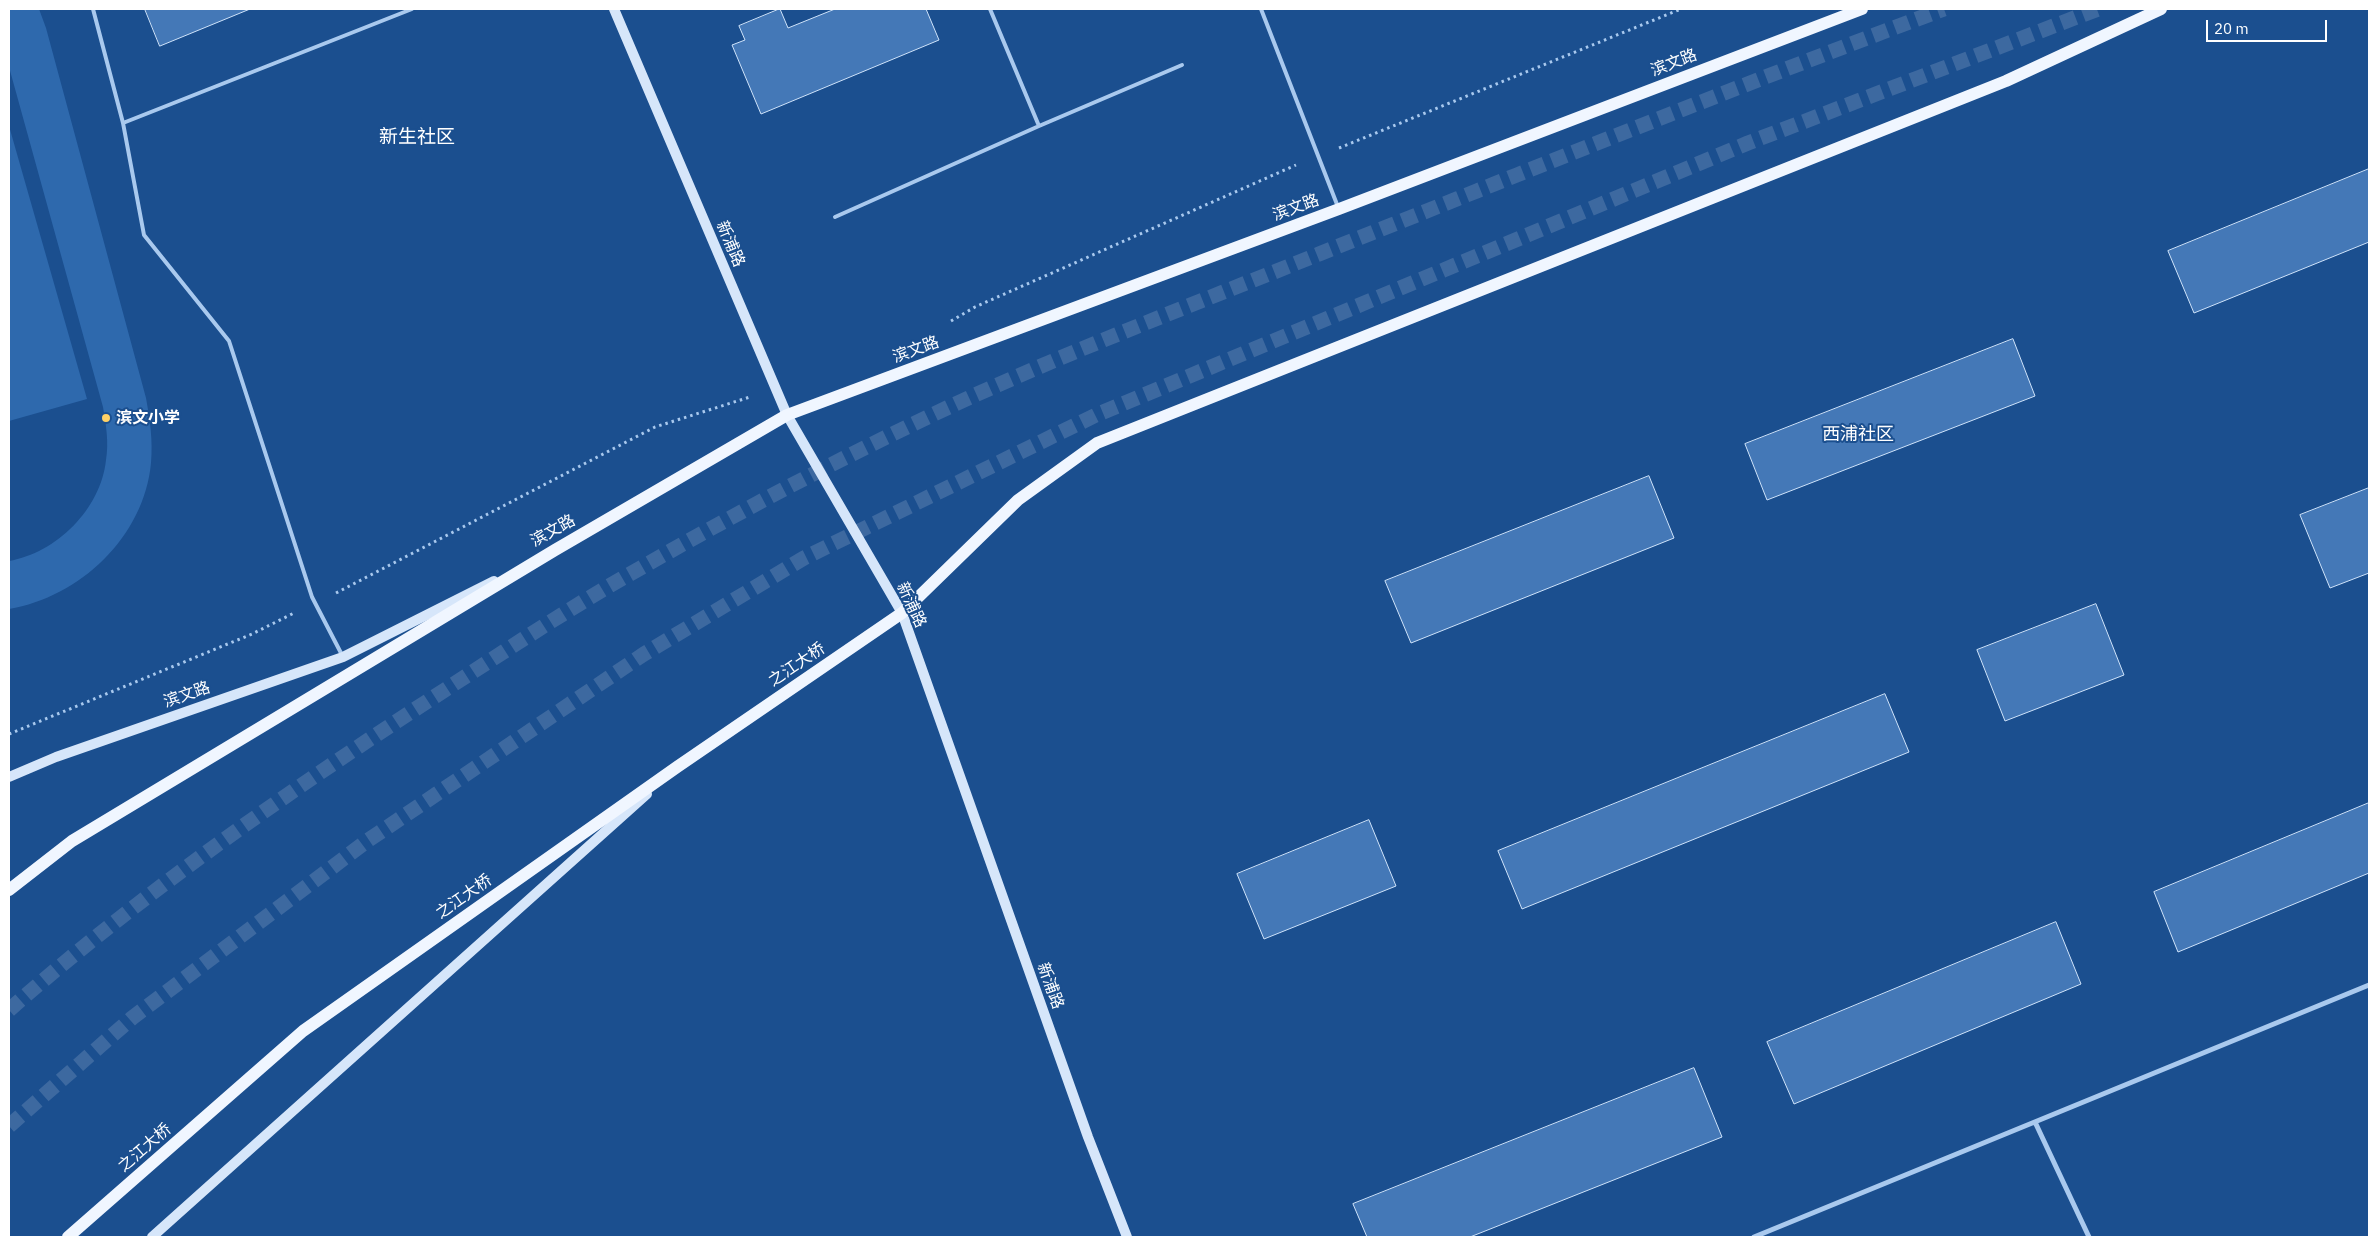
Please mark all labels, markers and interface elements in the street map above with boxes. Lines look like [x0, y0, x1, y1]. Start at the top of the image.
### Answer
scale bar [2208, 10, 2329, 42]
text: 20 m [2214, 19, 2249, 38]
street label: 滨文路 [1648, 45, 1700, 81]
district label: 新生社区 [379, 127, 455, 149]
street label: 滨文路 [1270, 191, 1322, 225]
street label: 新浦路 [712, 218, 748, 270]
street label: 滨文路 [890, 333, 942, 367]
place label: 滨文小学 [116, 408, 180, 428]
marker: 滨文小学 [100, 412, 112, 424]
district label: 西浦社区 [1822, 424, 1894, 446]
street label: 滨文路 [527, 511, 579, 551]
street label: 新浦路 [892, 579, 930, 631]
street label: 之江大桥 [765, 639, 829, 691]
street label: 滨文路 [161, 678, 213, 712]
street label: 之江大桥 [432, 871, 496, 923]
street label: 新浦路 [1033, 960, 1067, 1012]
street label: 之江大桥 [115, 1120, 175, 1176]

